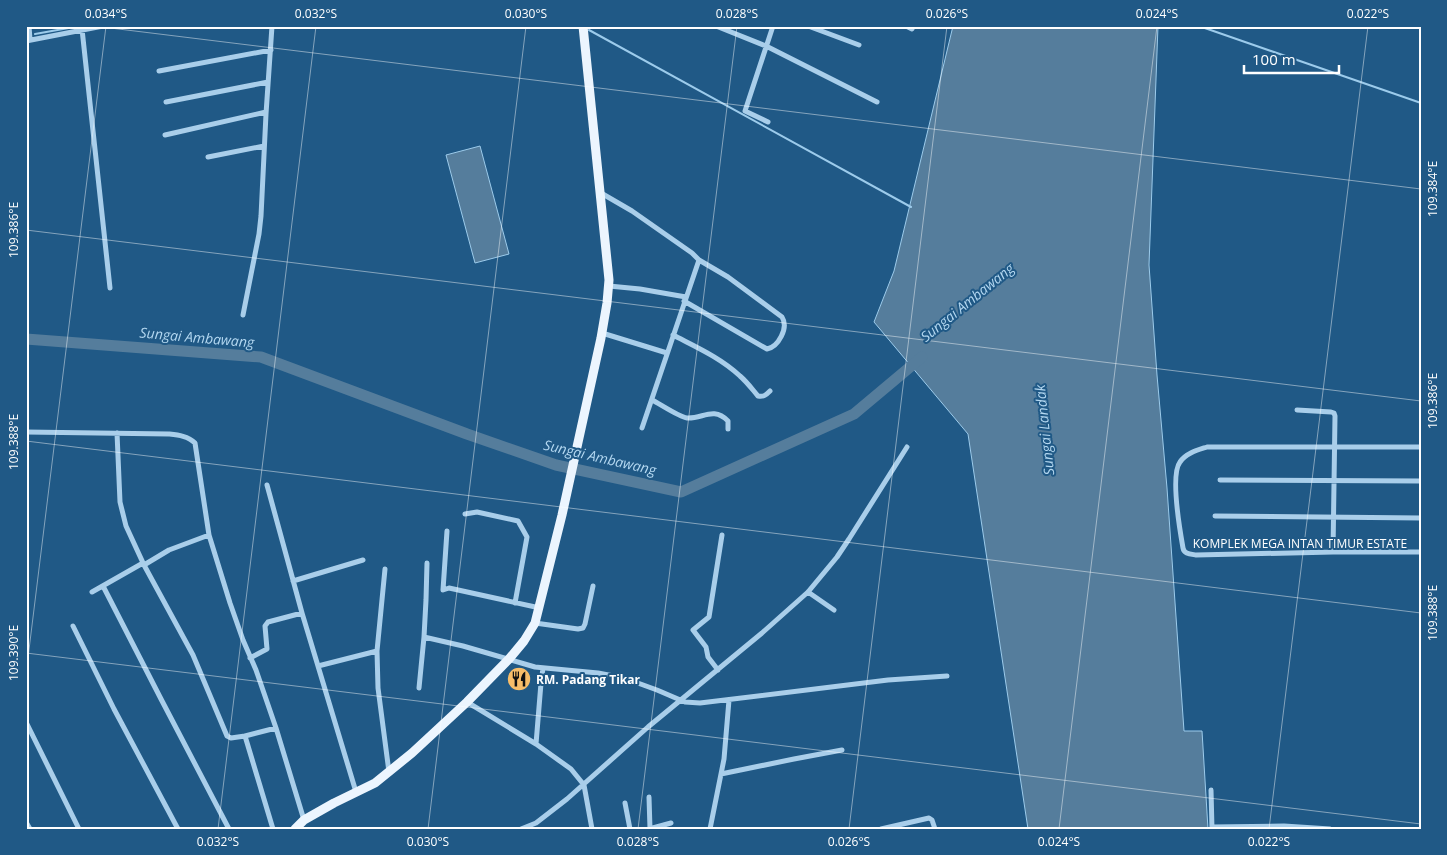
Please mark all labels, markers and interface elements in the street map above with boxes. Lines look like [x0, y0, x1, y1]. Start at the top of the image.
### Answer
text: 0.034°S [85, 5, 127, 22]
text: 0.032°S [295, 5, 337, 22]
text: 0.030°S [505, 5, 547, 22]
text: 0.028°S [716, 5, 758, 22]
text: 0.026°S [926, 5, 968, 22]
text: 0.024°S [1136, 5, 1178, 22]
text: 0.022°S [1347, 5, 1389, 22]
scale bar [1244, 42, 1340, 74]
text: 100 m [1252, 49, 1296, 69]
text: 109.384°E [1424, 161, 1441, 217]
text: 109.386°E [5, 202, 22, 258]
water label: Sungai Ambawang [916, 258, 1018, 346]
water label: Sungai Ambawang [139, 323, 256, 352]
text: 109.386°E [1424, 373, 1441, 429]
water label: Sungai Landak [1030, 383, 1058, 476]
text: 109.388°E [5, 414, 22, 470]
water label: Sungai Ambawang [542, 435, 659, 479]
street label: KOMPLEK MEGA INTAN TIMUR ESTATE [1193, 535, 1407, 552]
text: 109.388°E [1424, 585, 1441, 641]
text: 109.390°E [5, 625, 22, 681]
restaurant icon: RM. Padang Tikar [506, 666, 532, 692]
place label: RM. Padang Tikar [536, 671, 640, 688]
text: 0.032°S [197, 833, 239, 850]
text: 0.030°S [407, 833, 449, 850]
text: 0.028°S [617, 833, 659, 850]
text: 0.026°S [828, 833, 870, 850]
text: 0.024°S [1038, 833, 1080, 850]
text: 0.022°S [1248, 833, 1290, 850]

